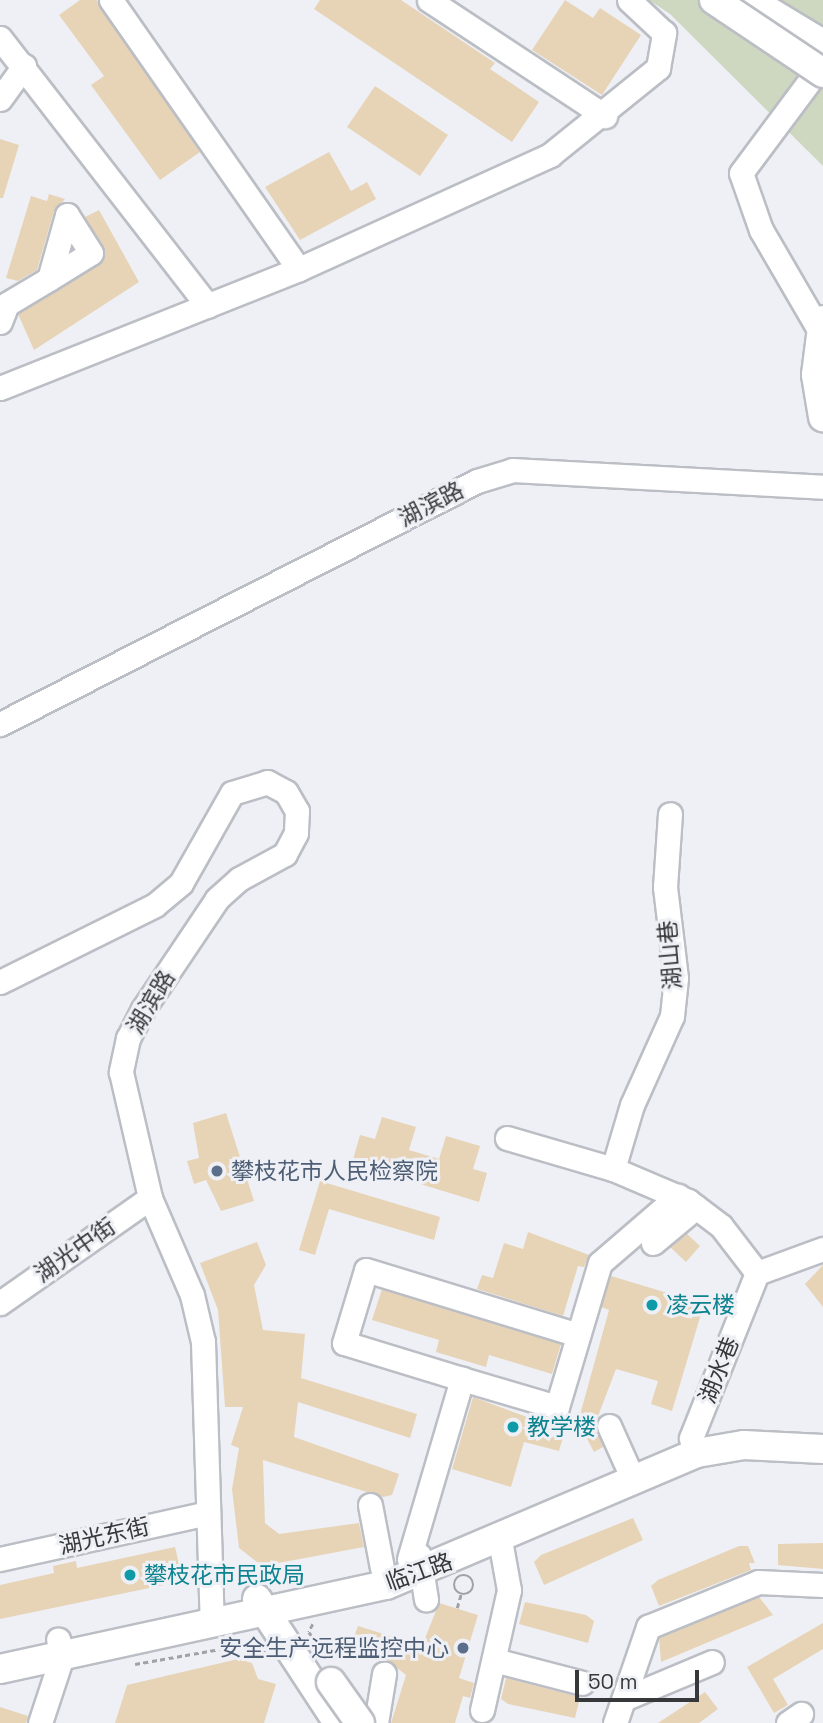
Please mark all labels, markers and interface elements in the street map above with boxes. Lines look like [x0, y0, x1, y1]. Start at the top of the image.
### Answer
street label: 湖滨路 [394, 476, 468, 532]
street label: 湖山巷 [653, 919, 687, 991]
street label: 湖滨路 [121, 965, 181, 1039]
place label: 攀枝花市人民检察院 [231, 1157, 438, 1185]
marker: 攀枝花市人民检察院 [209, 1163, 225, 1179]
street label: 湖光中街 [29, 1212, 121, 1288]
place label: 凌云楼 [666, 1291, 735, 1319]
marker: 凌云楼 [644, 1297, 660, 1313]
street label: 湖水巷 [693, 1333, 745, 1407]
place label: 教学楼 [527, 1413, 596, 1441]
marker: 教学楼 [505, 1419, 521, 1435]
street label: 湖光东街 [56, 1512, 152, 1560]
street label: 临江路 [382, 1547, 456, 1597]
place label: 攀枝花市民政局 [144, 1561, 305, 1589]
marker: 攀枝花市民政局 [122, 1567, 138, 1583]
place label: 安全生产远程监控中心 [219, 1634, 449, 1662]
marker: 安全生产远程监控中心 [455, 1640, 471, 1656]
scale bar [578, 1656, 702, 1700]
text: 50 m [588, 1668, 638, 1695]

